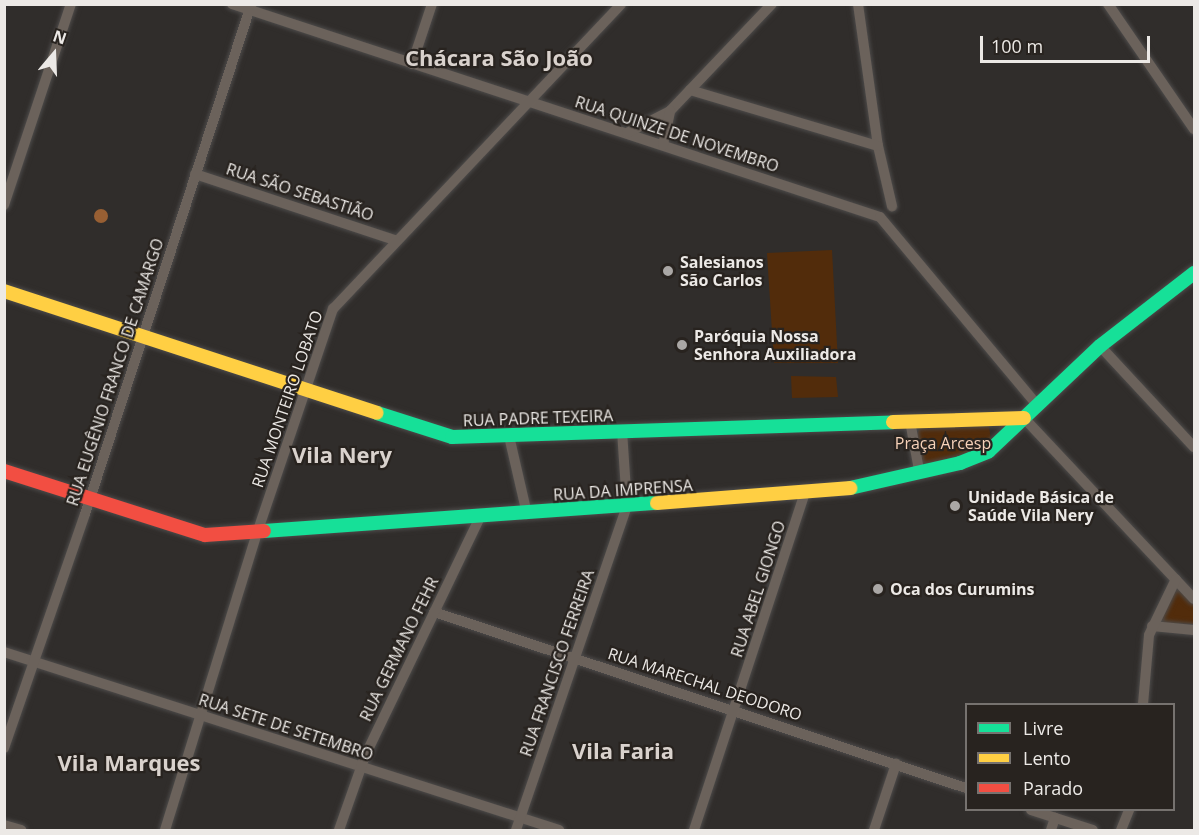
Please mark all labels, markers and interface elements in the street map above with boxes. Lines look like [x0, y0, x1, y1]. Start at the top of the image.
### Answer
north arrow [24, 24, 84, 84]
text: N [50, 24, 70, 49]
scale bar [983, 24, 1152, 62]
text: 100 m [991, 34, 1043, 58]
district label: Chácara São João [405, 45, 593, 71]
street label: RUA QUINZE DE NOVEMBRO [573, 92, 781, 176]
street label: RUA SÃO SEBASTIÃO [224, 159, 376, 225]
street label: RUA EUGÊNIO FRANCO DE CAMARGO [63, 236, 167, 508]
place label: Salesianos São Carlos [680, 252, 764, 290]
marker: Salesianos São Carlos [661, 264, 675, 278]
street label: RUA MONTEIRO LOBATO [248, 308, 326, 490]
place label: Paróquia Nossa Senhora Auxiliadora [694, 326, 856, 364]
marker: Paróquia Nossa Senhora Auxiliadora [675, 338, 689, 352]
street label: RUA PADRE TEXEIRA [463, 406, 613, 430]
park label: Praça Arcesp [895, 433, 991, 453]
district label: Vila Nery [292, 442, 392, 468]
street label: RUA DA IMPRENSA [553, 476, 693, 504]
place label: Unidade Básica de Saúde Vila Nery [968, 487, 1114, 525]
marker: Unidade Básica de Saúde Vila Nery [946, 497, 964, 515]
street label: RUA ABEL GIONGO [727, 518, 789, 660]
street label: RUA FRANCISCO FERREIRA [516, 567, 598, 759]
street label: RUA GERMANO FEHR [356, 574, 442, 724]
place label: Oca dos Curumins [890, 579, 1034, 599]
marker: Oca dos Curumins [871, 582, 885, 596]
street label: RUA MARECHAL DEODORO [606, 644, 804, 724]
street label: RUA SETE DE SETEMBRO [196, 690, 376, 764]
legend [965, 703, 1175, 811]
text: Livre [1023, 716, 1063, 740]
district label: Vila Faria [572, 738, 674, 764]
text: Lento [1023, 746, 1071, 770]
district label: Vila Marques [57, 750, 201, 776]
text: Parado [1023, 776, 1083, 800]

